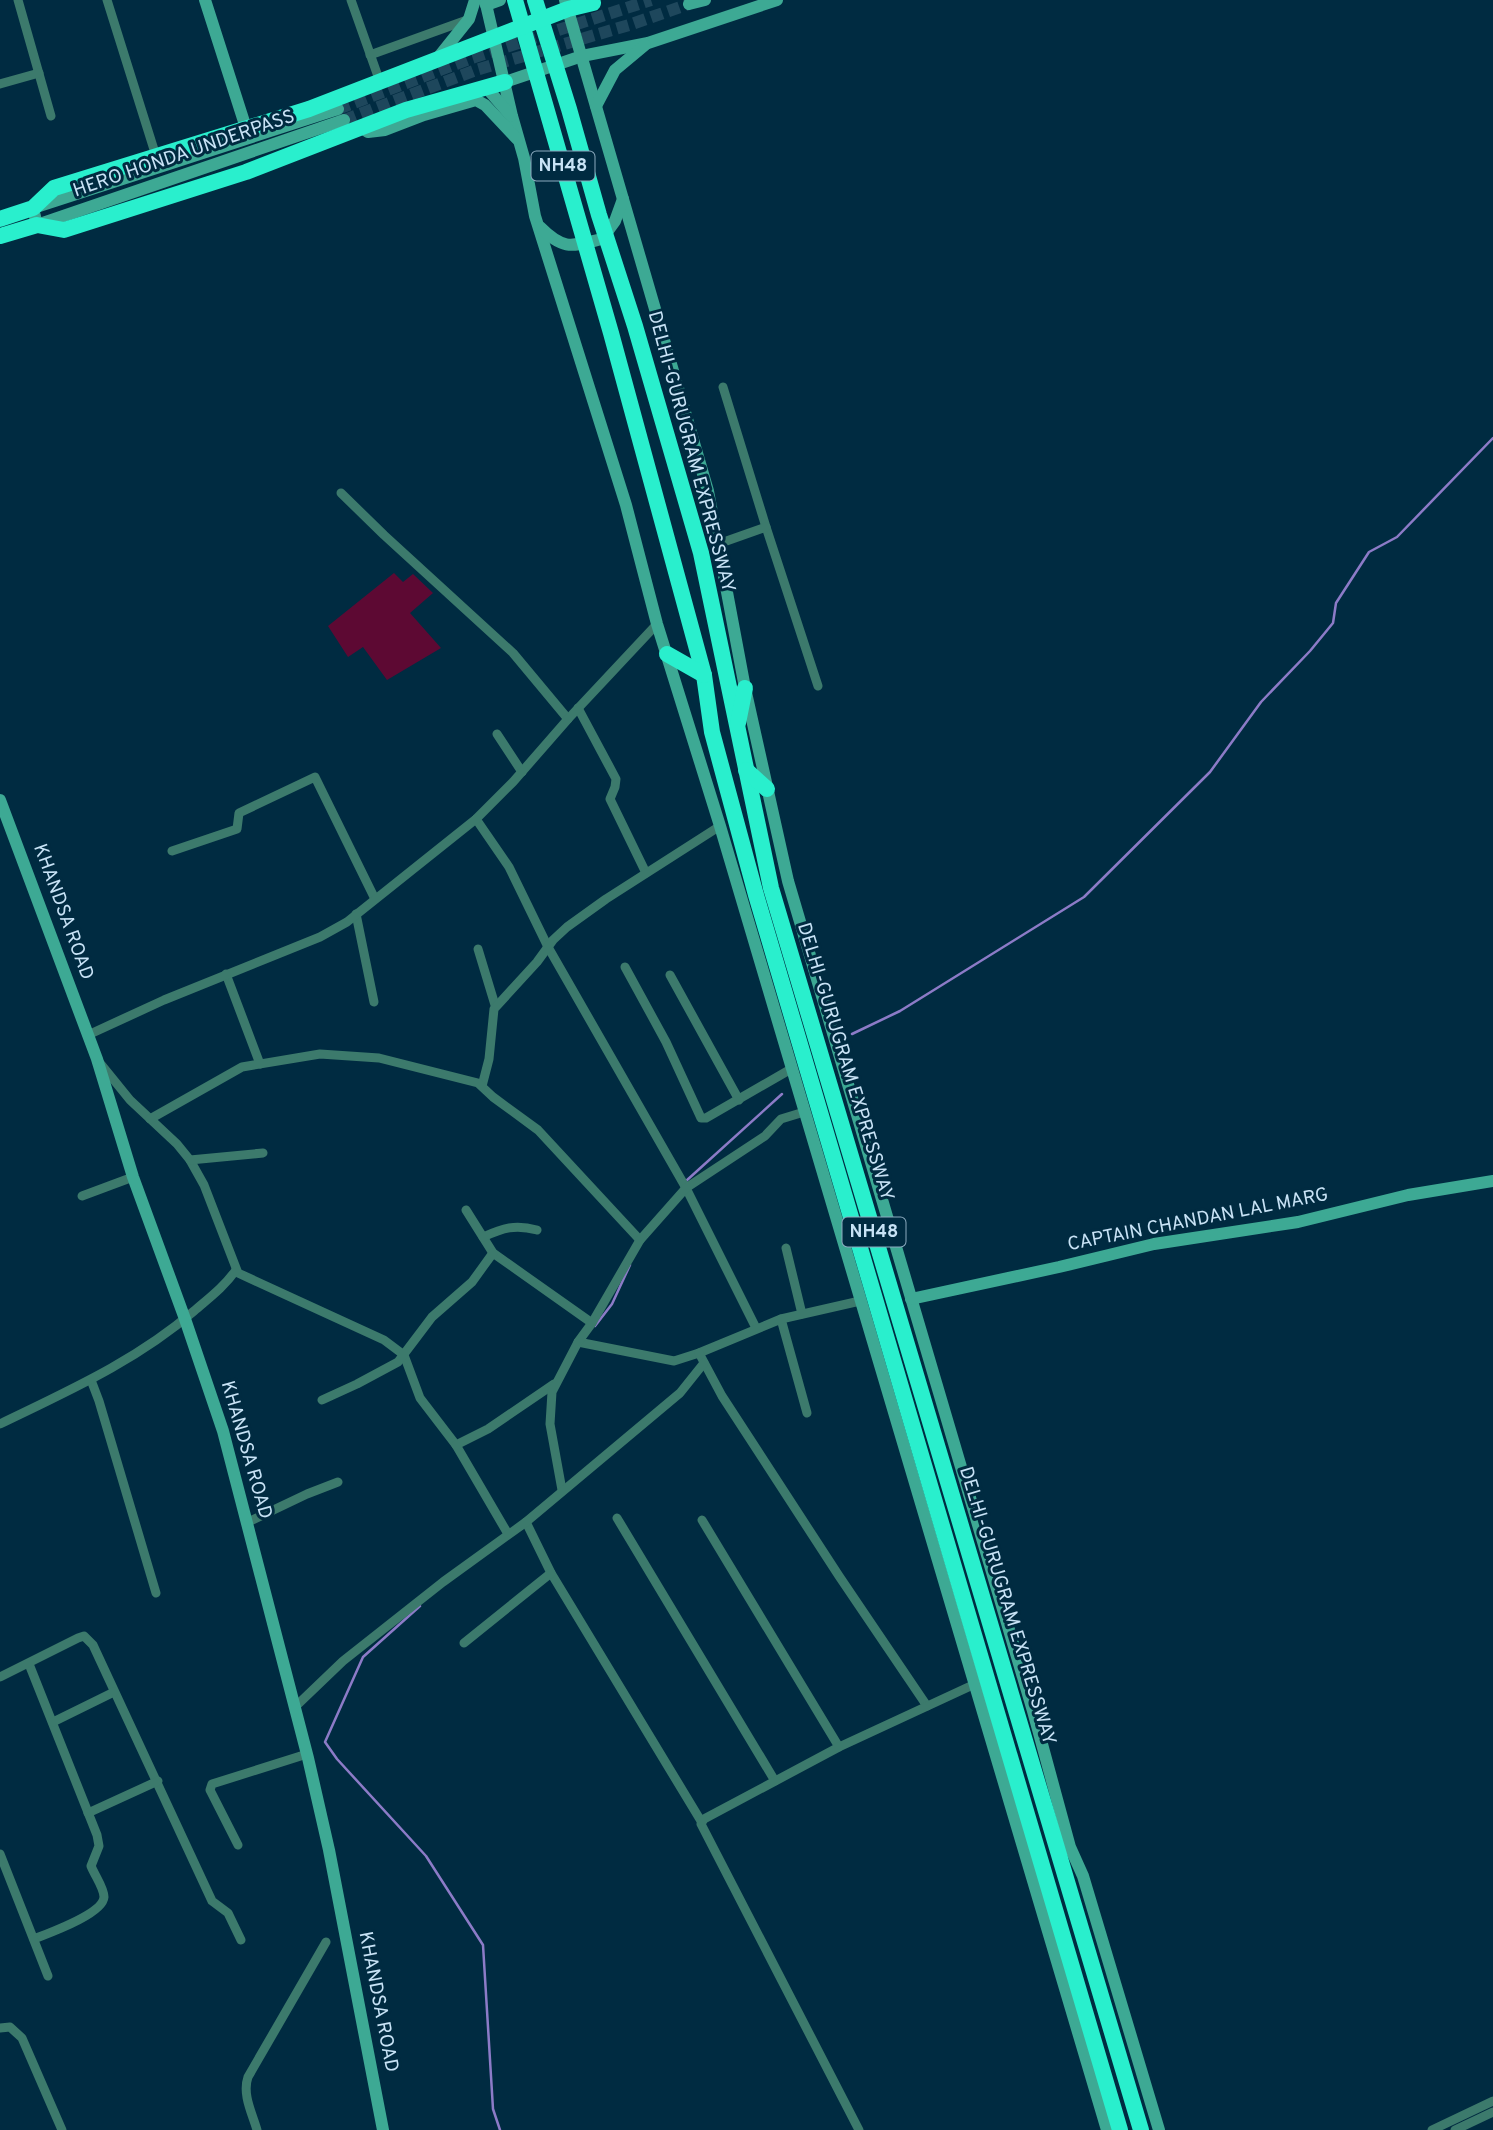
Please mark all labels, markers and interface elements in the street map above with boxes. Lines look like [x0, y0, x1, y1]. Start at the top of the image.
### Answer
street label: HERO HONDA UNDERPASS [70, 105, 298, 203]
road number: NH48 [532, 152, 594, 181]
street label: DELHI-GURUGRAM EXPRESSWAY [642, 309, 740, 595]
street label: KHANDSA ROAD [27, 841, 99, 983]
street label: DELHI-GURUGRAM EXPRESSWAY [791, 920, 899, 1204]
street label: CAPTAIN CHANDAN LAL MARG [1065, 1183, 1331, 1257]
road number: NH48 [842, 1218, 906, 1246]
street label: KHANDSA ROAD [215, 1378, 277, 1522]
street label: DELHI-GURUGRAM EXPRESSWAY [953, 1464, 1061, 1748]
street label: KHANDSA ROAD [353, 1930, 403, 2074]

